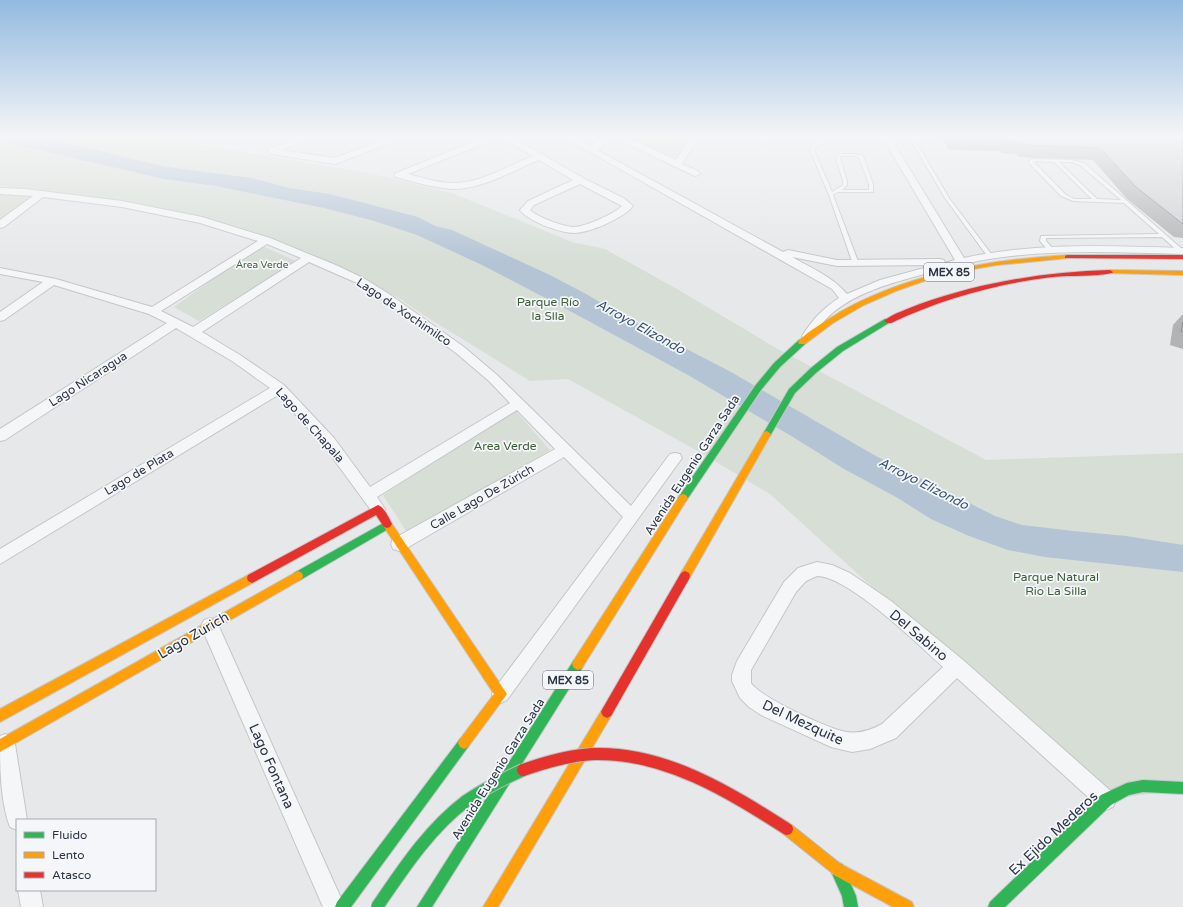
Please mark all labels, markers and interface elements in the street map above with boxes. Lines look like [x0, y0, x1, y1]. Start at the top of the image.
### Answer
park label: Área Verde [236, 259, 289, 271]
road number: MEX 85 [924, 263, 974, 281]
street label: Lago de Xochimilco [354, 275, 454, 349]
park label: Parque Río la Slla [517, 295, 579, 323]
water label: Arroyo Elizondo [594, 296, 688, 358]
street label: Lago Nicaragua [46, 349, 130, 409]
street label: Lago de Chapala [273, 385, 347, 465]
street label: Avenida Eugenio Garza Sada [641, 392, 743, 538]
park label: Area Verde [473, 439, 537, 453]
street label: Lago de Plata [102, 446, 176, 498]
water label: Arroyo Elizondo [876, 454, 972, 514]
street label: Calle Lago De Zúrich [428, 462, 536, 532]
park label: Parque Natural Rio La Silla [1013, 570, 1099, 598]
street label: Del Sabino [886, 606, 951, 665]
street label: Lago Zurich [155, 608, 232, 663]
road number: MEX 85 [543, 671, 593, 689]
street label: Avenida Eugenio Garza Sada [449, 696, 547, 842]
street label: Del Mezquite [760, 696, 846, 749]
street label: Lago Fontana [245, 721, 298, 811]
street label: Ex Ejido Mederos [1005, 788, 1102, 879]
legend [16, 819, 156, 891]
text: Fluido [52, 828, 87, 842]
text: Lento [52, 848, 85, 862]
text: Atasco [52, 868, 91, 882]

